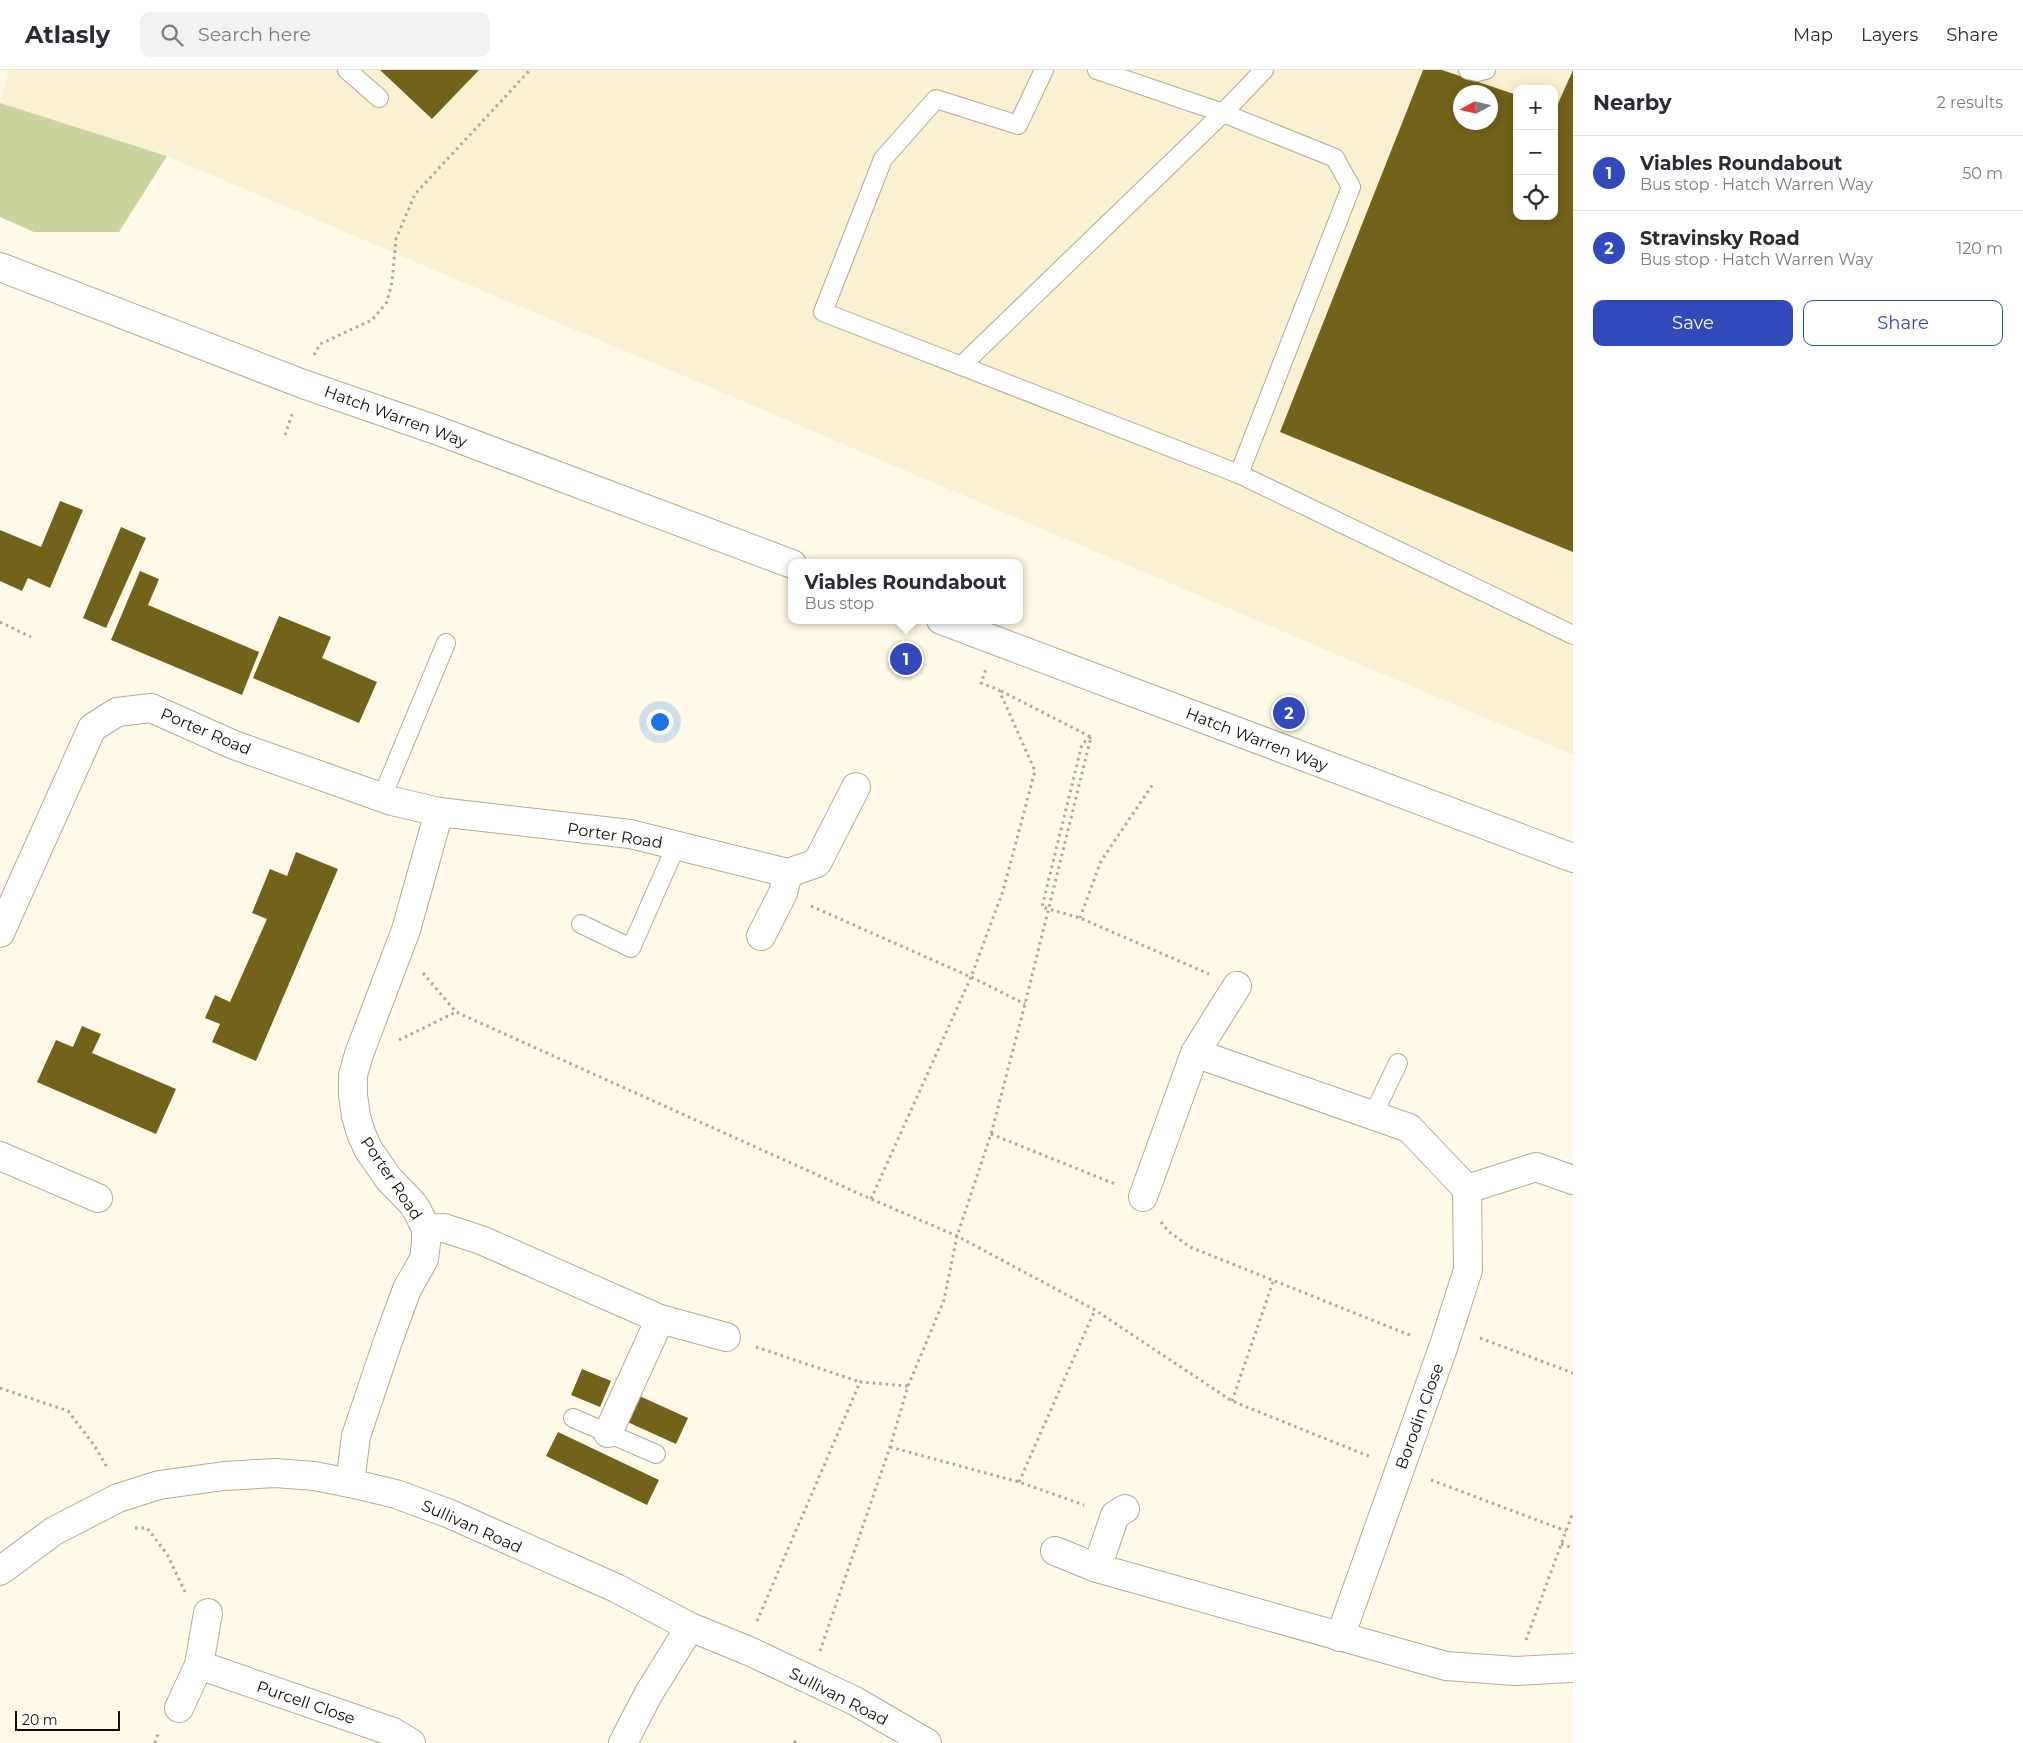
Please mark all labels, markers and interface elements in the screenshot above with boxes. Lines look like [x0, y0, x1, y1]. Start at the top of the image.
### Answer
search box [140, 12, 490, 57]
text: Atlasly [25, 20, 110, 49]
icon: search [158, 21, 186, 49]
text: Search here [198, 23, 311, 46]
text: Map [1793, 24, 1833, 46]
text: Layers [1861, 24, 1918, 46]
text: Share [1946, 24, 1998, 46]
north arrow [1453, 85, 1498, 130]
map controls [1513, 85, 1558, 220]
button: + [1513, 85, 1558, 130]
text: Nearby [1593, 90, 1672, 115]
text: 2 results [1937, 93, 2003, 112]
button: − [1513, 130, 1558, 175]
text: Viables Roundabout [1640, 152, 1842, 175]
text: 1 [1606, 164, 1612, 183]
text: 50 m [1962, 164, 2003, 183]
button: locate [1513, 175, 1558, 220]
text: Bus stop · Hatch Warren Way [1640, 175, 1873, 194]
text: Stravinsky Road [1640, 227, 1800, 250]
text: 2 [1604, 239, 1614, 258]
text: 120 m [1956, 239, 2003, 258]
text: Bus stop · Hatch Warren Way [1640, 250, 1873, 269]
button: Save [1593, 300, 1793, 346]
button: Share [1803, 300, 2003, 346]
street label: Hatch Warren Way [322, 382, 470, 451]
popup [788, 559, 1023, 624]
text: Viables Roundabout [804, 571, 1007, 594]
text: Bus stop [804, 594, 874, 613]
pin: 1 [890, 640, 922, 678]
pin: 2 [1273, 694, 1305, 732]
street label: Porter Road [158, 704, 254, 759]
street label: Hatch Warren Way [1183, 704, 1331, 775]
your location [647, 709, 673, 735]
street label: Porter Road [566, 819, 664, 852]
street label: Porter Road [357, 1133, 426, 1224]
street label: Borodin Close [1391, 1360, 1447, 1472]
street label: Sullivan Road [419, 1496, 525, 1557]
street label: Sullivan Road [786, 1663, 891, 1729]
street label: Purcell Close [254, 1677, 358, 1728]
scale bar [15, 1708, 120, 1731]
text: 20 m [22, 1711, 58, 1729]

